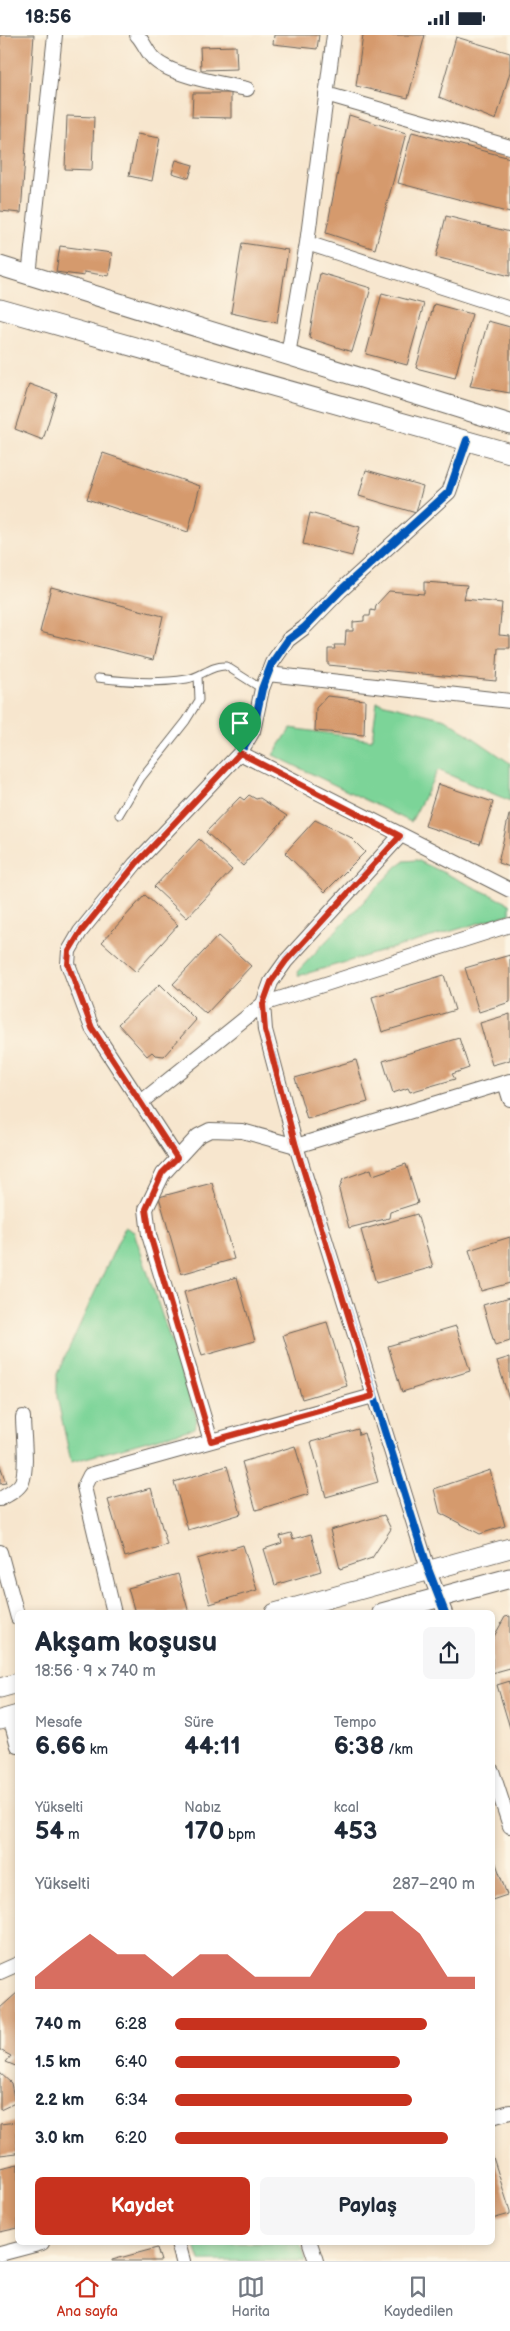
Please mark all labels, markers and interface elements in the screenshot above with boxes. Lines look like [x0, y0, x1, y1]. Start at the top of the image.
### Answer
text: 18:56 [25, 6, 71, 29]
pin [219, 702, 261, 753]
icon: arrive [226, 709, 254, 737]
text: Akşam koşusu [35, 1626, 217, 1659]
button: share [423, 1627, 475, 1679]
text: 18:56 · 9 × 740 m [35, 1662, 156, 1681]
text: Mesafe [35, 1714, 82, 1731]
text: Süre [184, 1714, 214, 1731]
text: Tempo [334, 1714, 377, 1731]
text: 6.66 [35, 1731, 86, 1762]
text: 44:11 [184, 1731, 241, 1762]
text: 6:38 [334, 1731, 384, 1762]
text: km [86, 1741, 108, 1758]
text: /km [384, 1741, 413, 1758]
text: Yükselti [35, 1799, 83, 1816]
text: Nabız [184, 1799, 221, 1816]
text: kcal [334, 1799, 359, 1816]
text: 54 [35, 1816, 64, 1847]
text: 170 [184, 1816, 224, 1847]
text: 453 [334, 1816, 377, 1847]
text: m [64, 1826, 80, 1843]
text: bpm [224, 1826, 256, 1843]
text: Yükselti [35, 1875, 90, 1894]
text: 287–290 m [392, 1875, 475, 1894]
text: 740 m [35, 2015, 81, 2034]
text: 6:28 [115, 2015, 147, 2034]
text: 1.5 km [35, 2053, 81, 2072]
text: 6:40 [115, 2053, 147, 2072]
text: 2.2 km [35, 2091, 84, 2110]
text: 6:34 [115, 2091, 148, 2110]
text: 3.0 km [35, 2129, 84, 2148]
text: 6:20 [115, 2129, 147, 2148]
button: Kaydet [35, 2177, 250, 2235]
button: Paylaş [260, 2177, 475, 2235]
tab: Ana sayfa [57, 2273, 118, 2320]
tab: Harita [232, 2273, 270, 2320]
tab: Kaydedilen [384, 2273, 453, 2320]

